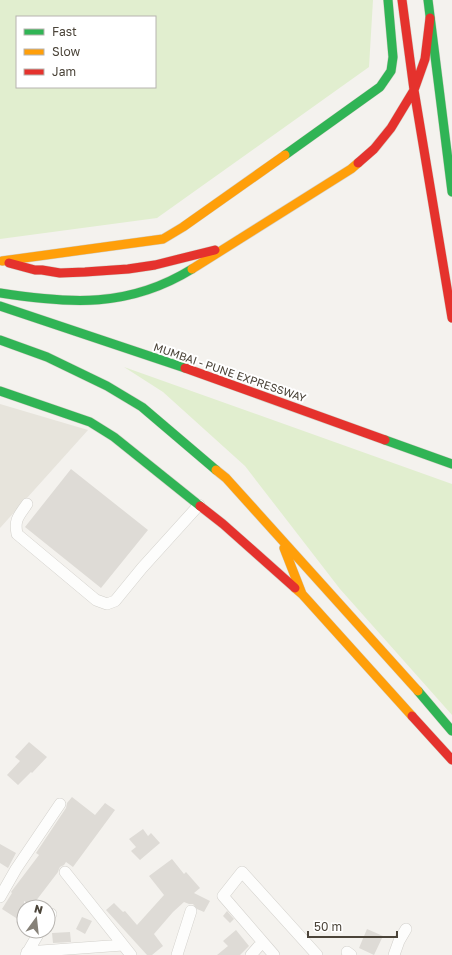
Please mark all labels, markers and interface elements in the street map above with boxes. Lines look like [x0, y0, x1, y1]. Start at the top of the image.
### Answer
legend [16, 16, 156, 88]
text: Fast [52, 24, 77, 39]
text: Slow [52, 44, 80, 59]
text: Jam [52, 64, 76, 79]
street label: MUMBAI - PUNE EXPRESSWAY [152, 340, 308, 404]
north arrow [16, 899, 56, 939]
text: N [33, 901, 44, 916]
scale bar [308, 913, 397, 939]
text: 50 m [314, 919, 342, 934]

